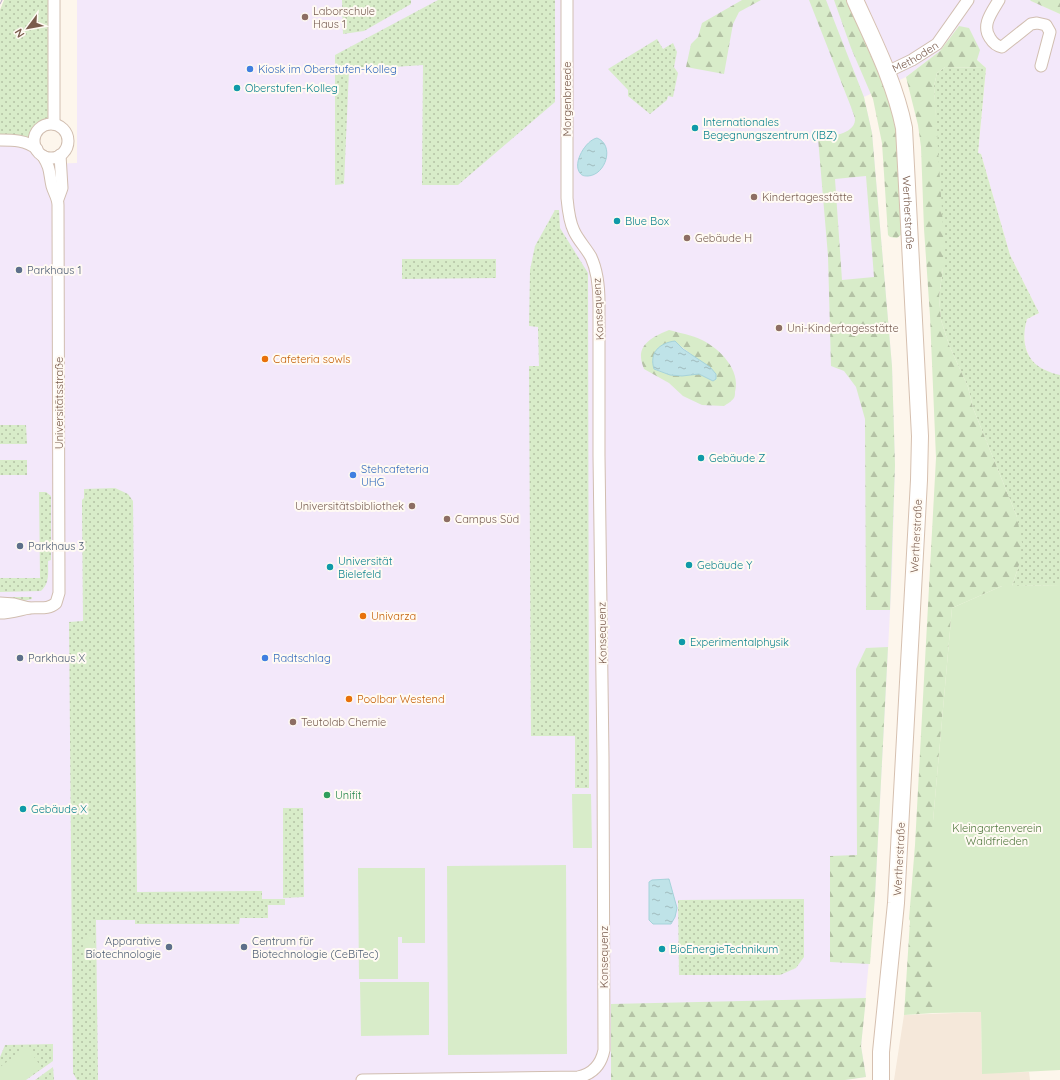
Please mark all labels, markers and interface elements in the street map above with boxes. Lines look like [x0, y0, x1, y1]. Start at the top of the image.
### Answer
place label: Laborschule Haus 1 [313, 4, 375, 31]
north arrow [8, 8, 48, 48]
marker: Laborschule Haus 1 [300, 12, 310, 22]
text: N [11, 26, 28, 40]
street label: Methoden [890, 38, 941, 76]
place label: Kiosk im Oberstufen-Kolleg [258, 62, 397, 76]
street label: Morgenbreede [560, 62, 574, 137]
marker: Kiosk im Oberstufen-Kolleg [245, 64, 255, 74]
place label: Oberstufen-Kolleg [245, 81, 338, 95]
marker: Oberstufen-Kolleg [232, 83, 242, 93]
place label: Internationales Begegnungszentrum (IBZ) [703, 115, 837, 142]
marker: Internationales Begegnungszentrum (IBZ) [690, 123, 700, 133]
street label: Wertherstraße [899, 175, 917, 250]
place label: Kindertagesstätte [762, 190, 853, 204]
marker: Kindertagesstätte [749, 192, 759, 202]
place label: Blue Box [625, 214, 669, 228]
marker: Blue Box [612, 216, 622, 226]
place label: Gebäude H [695, 231, 752, 245]
marker: Gebäude H [682, 233, 692, 243]
place label: Parkhaus 1 [27, 263, 82, 277]
marker: Parkhaus 1 [14, 265, 24, 275]
street label: Konsequenz [589, 278, 607, 340]
place label: Uni-Kindertagesstätte [787, 321, 899, 335]
marker: Uni-Kindertagesstätte [774, 323, 784, 333]
place label: Cafeteria sowls [273, 352, 351, 366]
marker: Cafeteria sowls [260, 354, 270, 364]
street label: Universitätsstraße [52, 357, 66, 449]
place label: Gebäude Z [709, 451, 765, 465]
marker: Gebäude Z [696, 453, 706, 463]
place label: Stehcafeteria UHG [361, 462, 429, 489]
marker: Stehcafeteria UHG [348, 470, 358, 480]
place label: Universitätsbibliothek [295, 499, 404, 513]
street label: Wertherstraße [907, 499, 925, 573]
marker: Universitätsbibliothek [407, 501, 417, 511]
place label: Campus Süd [455, 512, 519, 526]
marker: Campus Süd [442, 514, 452, 524]
place label: Parkhaus 3 [28, 539, 84, 553]
marker: Parkhaus 3 [15, 541, 25, 551]
place label: Universität Bielefeld [338, 554, 393, 581]
place label: Gebäude Y [697, 558, 752, 572]
marker: Gebäude Y [684, 560, 694, 570]
marker: Universität Bielefeld [325, 562, 335, 572]
street label: Konsequenz [594, 602, 610, 664]
place label: Univarza [371, 609, 416, 623]
marker: Univarza [358, 611, 368, 621]
place label: Experimentalphysik [690, 635, 789, 649]
marker: Experimentalphysik [677, 637, 687, 647]
place label: Parkhaus X [28, 651, 85, 665]
place label: Radtschlag [273, 651, 331, 665]
marker: Parkhaus X [15, 653, 25, 663]
marker: Radtschlag [260, 653, 270, 663]
place label: Poolbar Westend [357, 692, 445, 706]
marker: Poolbar Westend [344, 694, 354, 704]
place label: Teutolab Chemie [301, 715, 386, 729]
marker: Teutolab Chemie [288, 717, 298, 727]
place label: Unifit [335, 788, 362, 802]
marker: Unifit [322, 790, 332, 800]
place label: Gebäude X [31, 802, 87, 816]
marker: Gebäude X [18, 804, 28, 814]
park label: Kleingartenverein Waldfrieden [952, 821, 1042, 848]
street label: Wertherstraße [890, 822, 908, 896]
street label: Konsequenz [597, 926, 611, 988]
place label: Apparative Biotechnologie [86, 934, 161, 961]
place label: Centrum für Biotechnologie (CeBiTec) [252, 934, 379, 961]
marker: Apparative Biotechnologie [164, 942, 174, 952]
marker: Centrum für Biotechnologie (CeBiTec) [239, 942, 249, 952]
place label: BioEnergieTechnikum [670, 942, 778, 956]
marker: BioEnergieTechnikum [657, 944, 667, 954]

